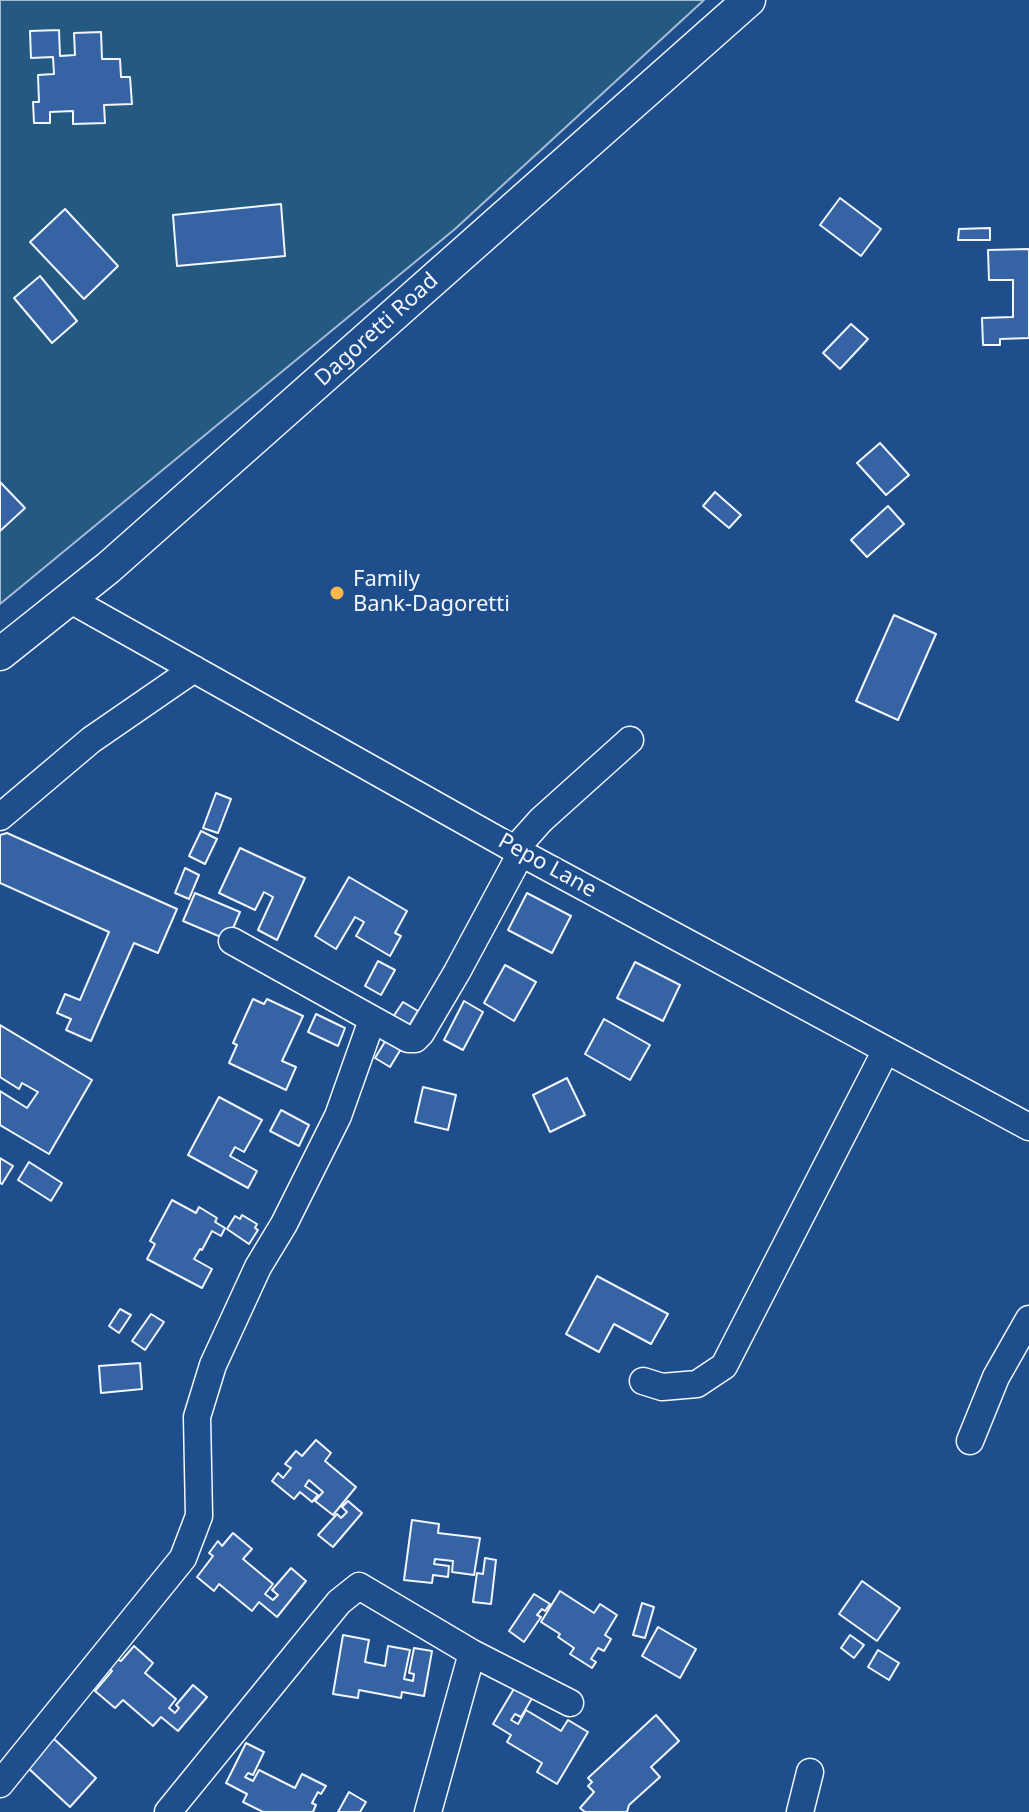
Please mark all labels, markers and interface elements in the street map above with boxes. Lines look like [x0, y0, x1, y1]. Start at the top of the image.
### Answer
street label: Dagoretti Road [310, 268, 444, 392]
place label: Family Bank-Dagoretti [353, 567, 510, 618]
marker: Family Bank-Dagoretti [328, 584, 346, 602]
street label: Pepo Lane [493, 828, 601, 904]

